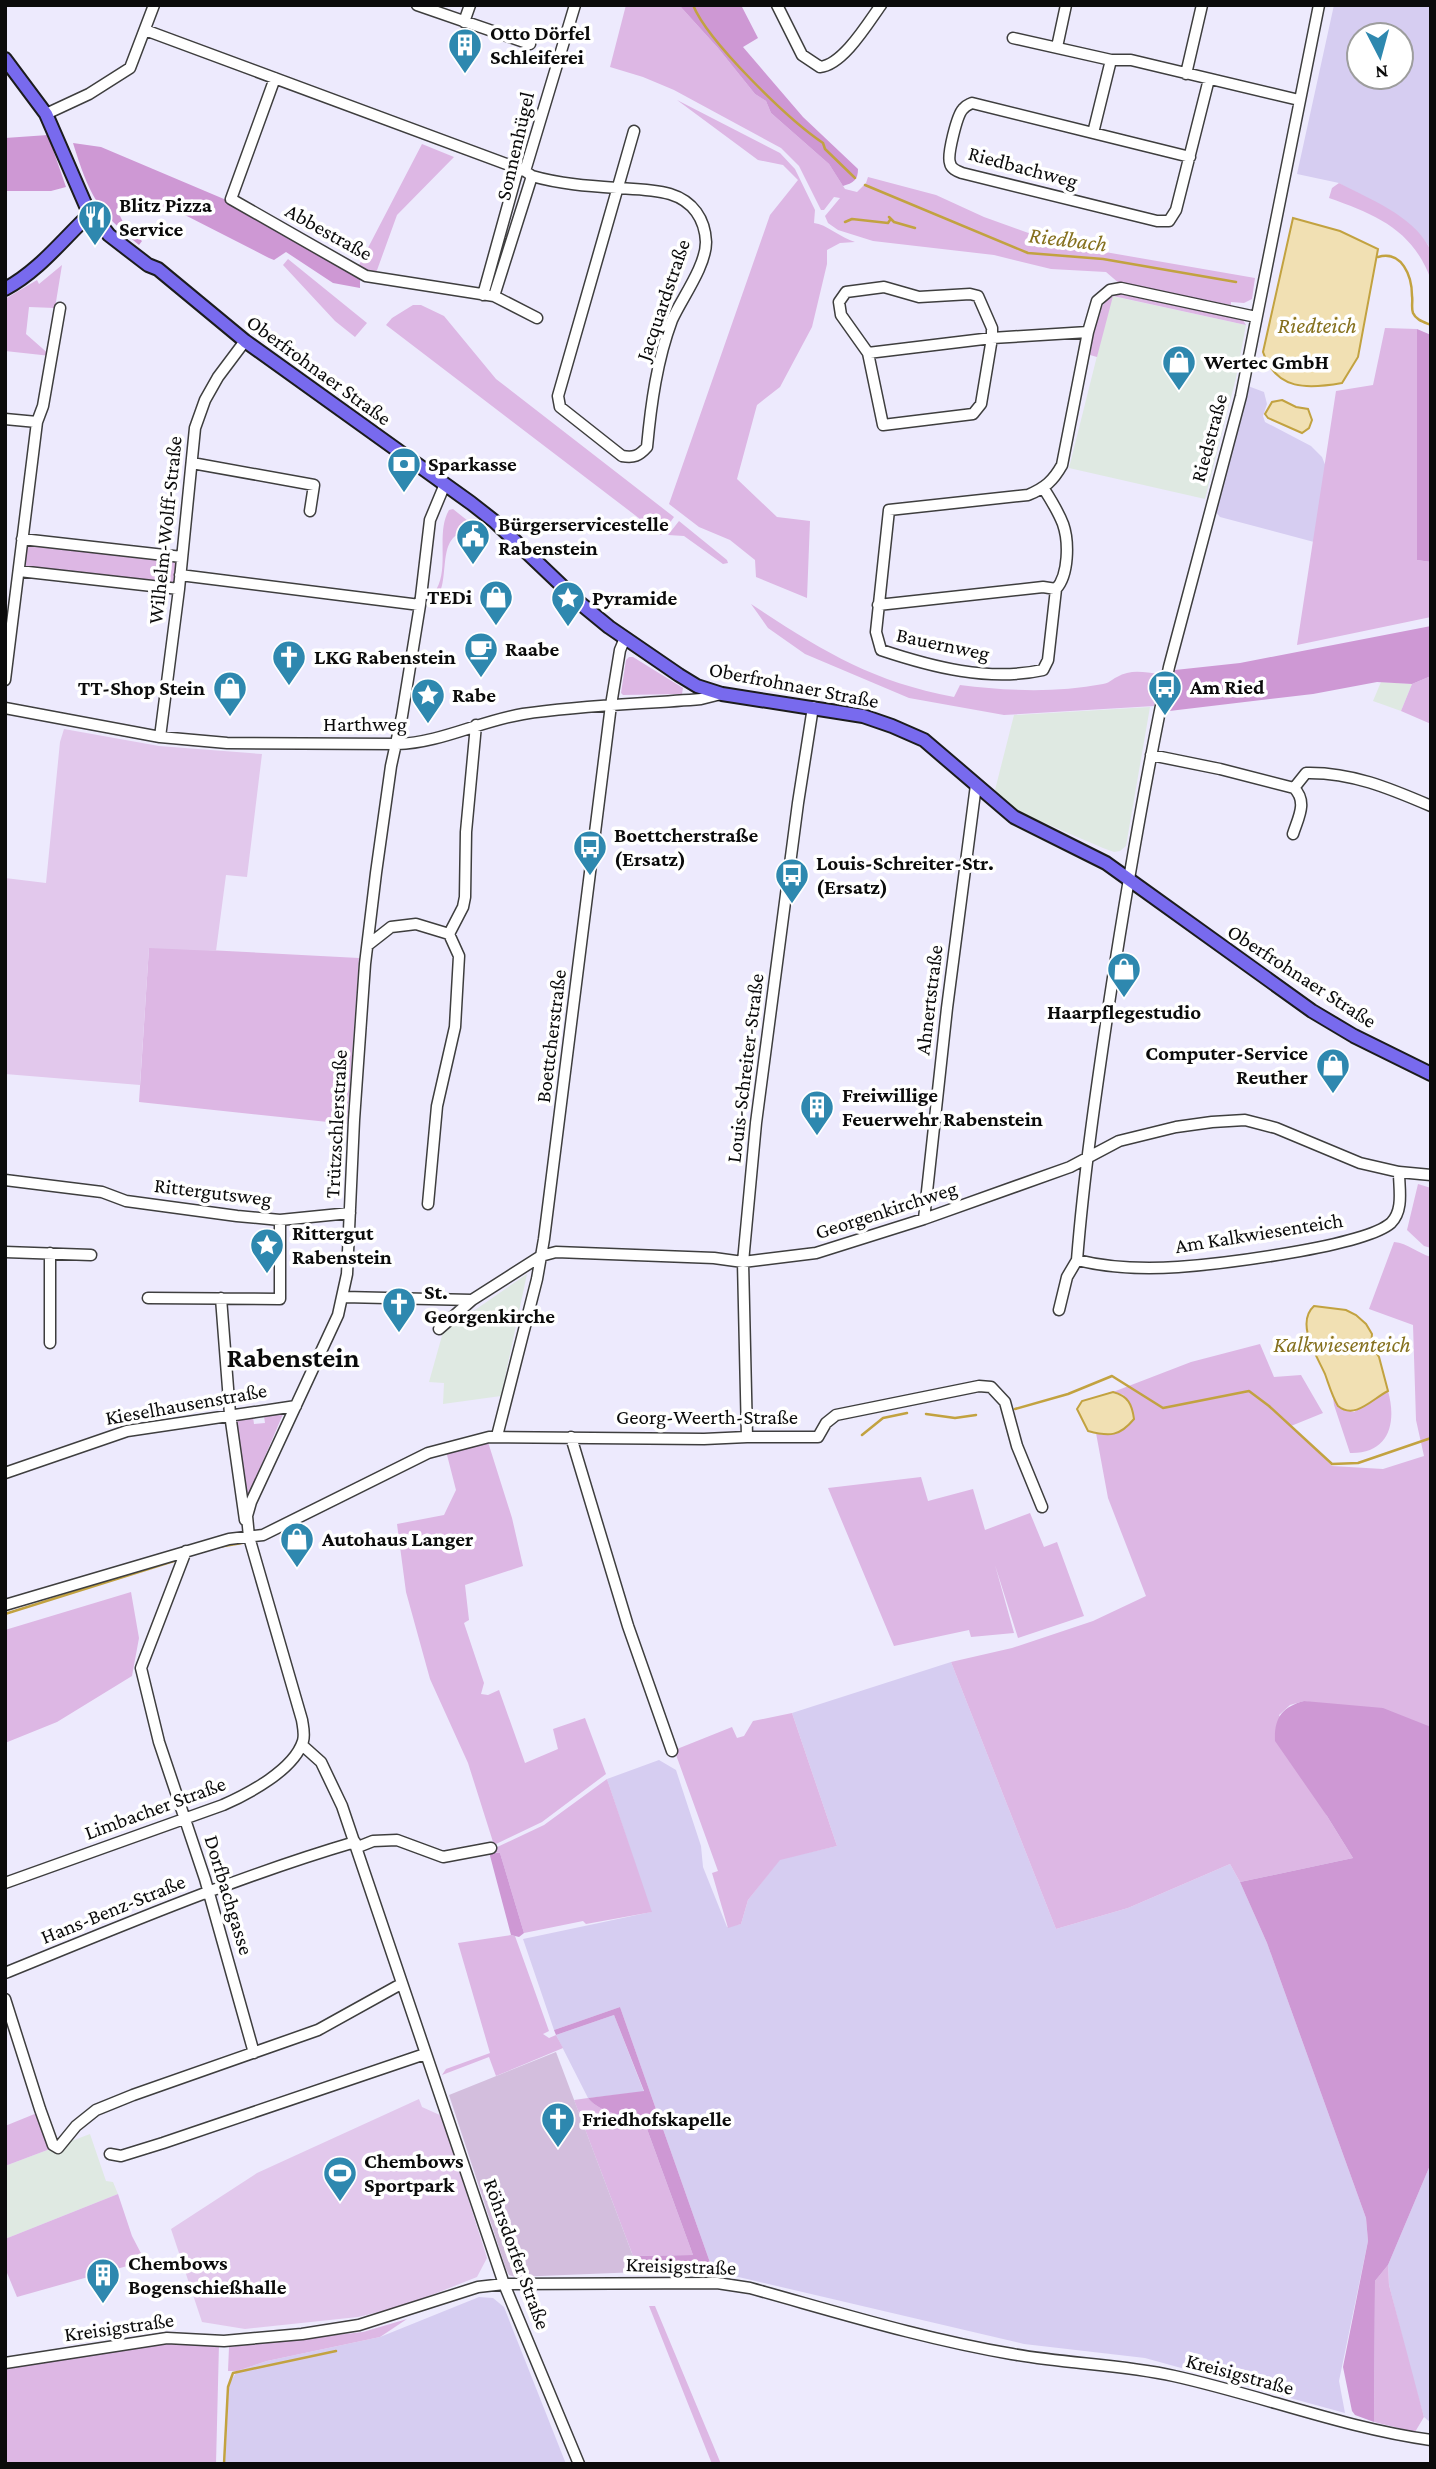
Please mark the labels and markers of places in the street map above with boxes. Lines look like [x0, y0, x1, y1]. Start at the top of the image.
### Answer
place label: Otto Dörfel Schleiferei [490, 21, 591, 69]
building icon: Otto Dörfel Schleiferei [446, 26, 484, 75]
place label: Blitz Pizza Service [119, 193, 213, 241]
restaurant icon: Blitz Pizza Service [76, 198, 114, 247]
shop icon: Wertec GmbH [1160, 343, 1198, 392]
place label: Wertec GmbH [1203, 350, 1329, 374]
bank icon: Sparkasse [385, 445, 423, 494]
place label: Sparkasse [428, 452, 517, 476]
place label: Bürgerservicestelle Rabenstein [498, 512, 669, 560]
public building icon: Bürgerservicestelle Rabenstein [454, 517, 492, 566]
shop icon: TEDi [477, 578, 515, 627]
place icon: Pyramide [549, 579, 587, 628]
place label: TEDi [427, 585, 472, 609]
place label: Pyramide [592, 586, 678, 610]
cafe icon: Raabe [462, 630, 500, 679]
place label: Raabe [505, 637, 559, 661]
church icon: LKG Rabenstein [270, 638, 308, 687]
place label: LKG Rabenstein [314, 645, 456, 669]
bus stop icon: Am Ried [1146, 668, 1184, 717]
shop icon: TT-Shop Stein [211, 669, 249, 718]
place label: Am Ried [1189, 675, 1265, 699]
place label: TT-Shop Stein [78, 676, 205, 700]
place icon: Rabe [409, 676, 447, 725]
place label: Rabe [452, 683, 496, 707]
place label: Boettcherstraße (Ersatz) [614, 823, 758, 871]
bus stop icon: Boettcherstraße (Ersatz) [571, 828, 609, 877]
place label: Louis-Schreiter-Str. (Ersatz) [816, 851, 994, 899]
bus stop icon: Louis-Schreiter-Str. (Ersatz) [773, 856, 811, 905]
shop icon: Haarpflegestudio [1105, 950, 1143, 999]
place label: Haarpflegestudio [1047, 1000, 1201, 1024]
place label: Computer-Service Reuther [1145, 1041, 1309, 1089]
shop icon: Computer-Service Reuther [1314, 1046, 1352, 1095]
place label: Freiwillige Feuerwehr Rabenstein [842, 1083, 1043, 1131]
building icon: Freiwillige Feuerwehr Rabenstein [798, 1088, 836, 1137]
place label: Rittergut Rabenstein [292, 1221, 392, 1269]
place icon: Rittergut Rabenstein [248, 1226, 286, 1275]
place label: St. Georgenkirche [424, 1280, 555, 1328]
church icon: St. Georgenkirche [380, 1285, 418, 1334]
shop icon: Autohaus Langer [278, 1520, 316, 1569]
place label: Autohaus Langer [321, 1527, 474, 1551]
church icon: Friedhofskapelle [539, 2100, 577, 2149]
place label: Friedhofskapelle [582, 2107, 732, 2131]
place label: Chembows Sportpark [364, 2149, 464, 2197]
sports icon: Chembows Sportpark [321, 2154, 359, 2203]
place label: Chembows Bogenschießhalle [128, 2251, 287, 2299]
building icon: Chembows Bogenschießhalle [84, 2256, 122, 2305]

